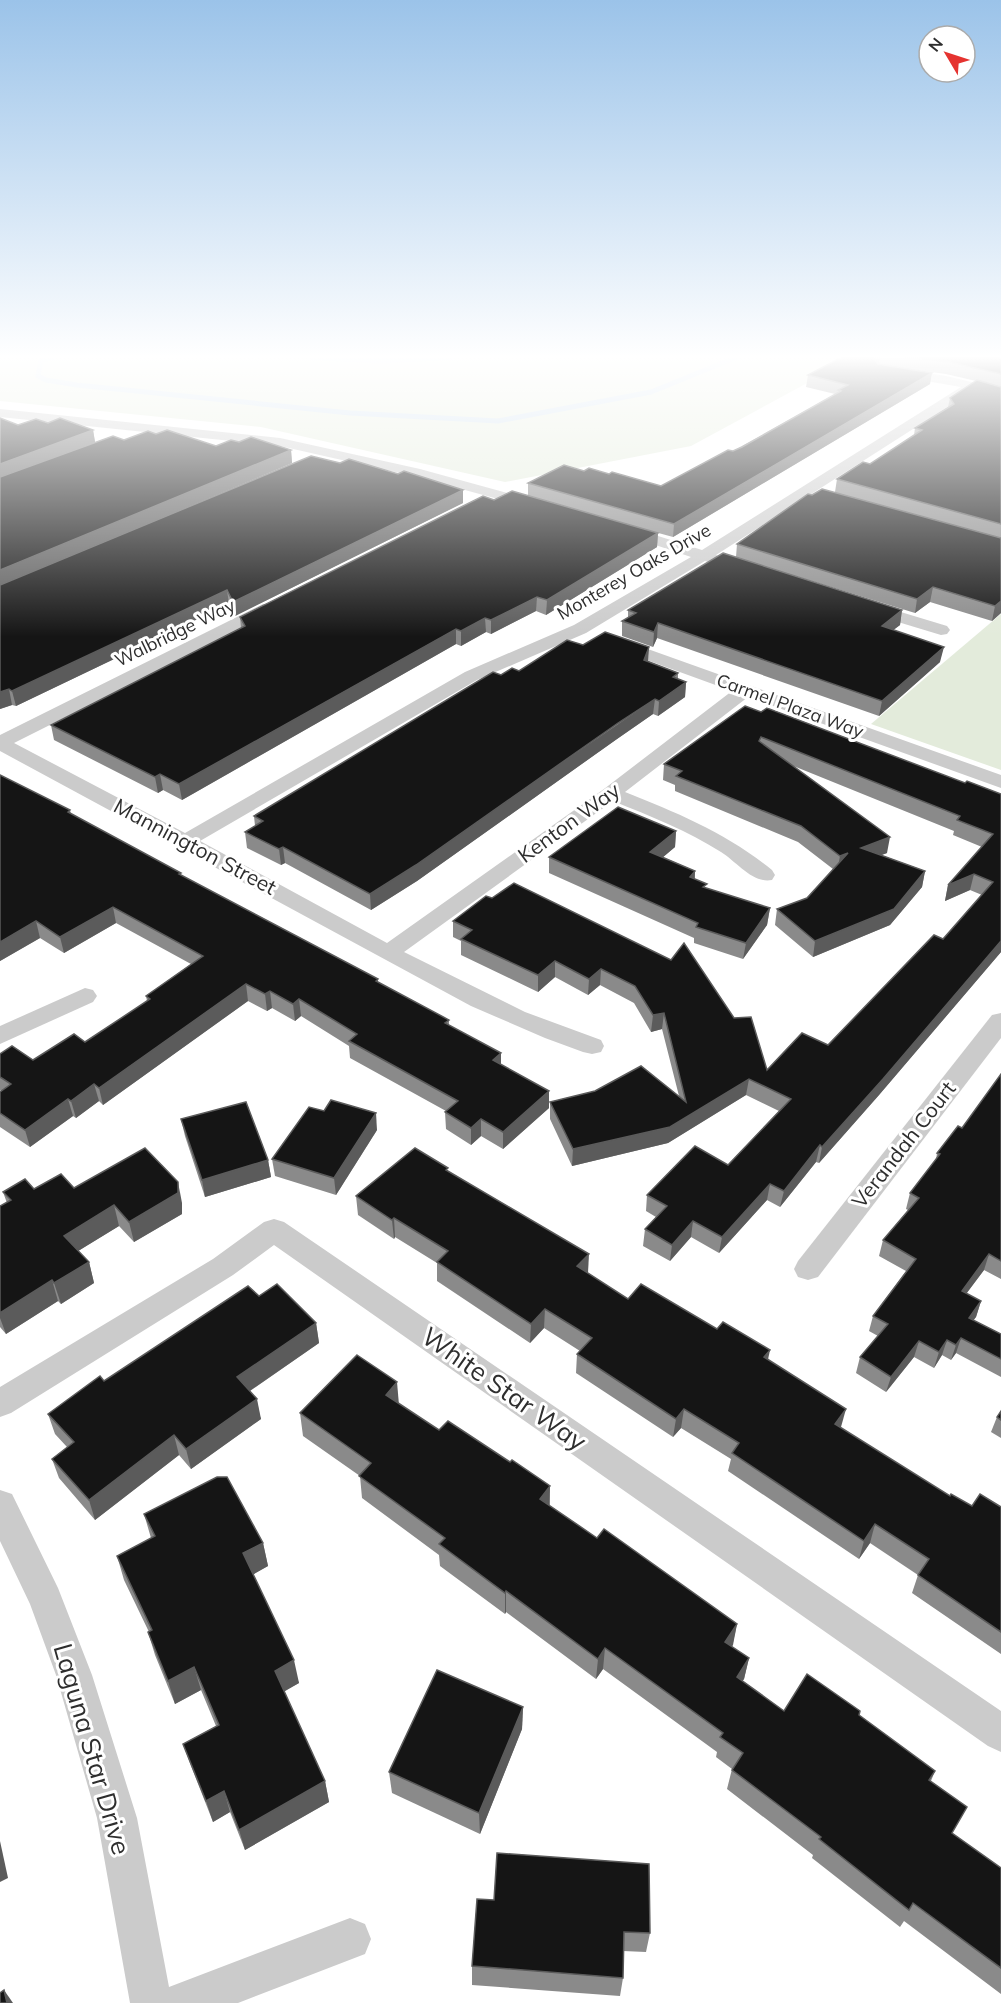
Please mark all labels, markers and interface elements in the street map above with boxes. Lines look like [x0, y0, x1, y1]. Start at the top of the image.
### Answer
north arrow [917, 24, 977, 84]
text: N [924, 34, 947, 56]
street label: Monterey Oaks Drive [553, 518, 715, 625]
street label: Walbridge Way [111, 593, 239, 672]
street label: Carmel Plaza Way [714, 668, 867, 743]
street label: Kenton Way [512, 777, 624, 868]
street label: Mannington Street [110, 792, 281, 900]
street label: Verandah Court [846, 1076, 961, 1213]
street label: White Star Way [415, 1319, 593, 1458]
street label: Laguna Star Drive [47, 1640, 138, 1858]

